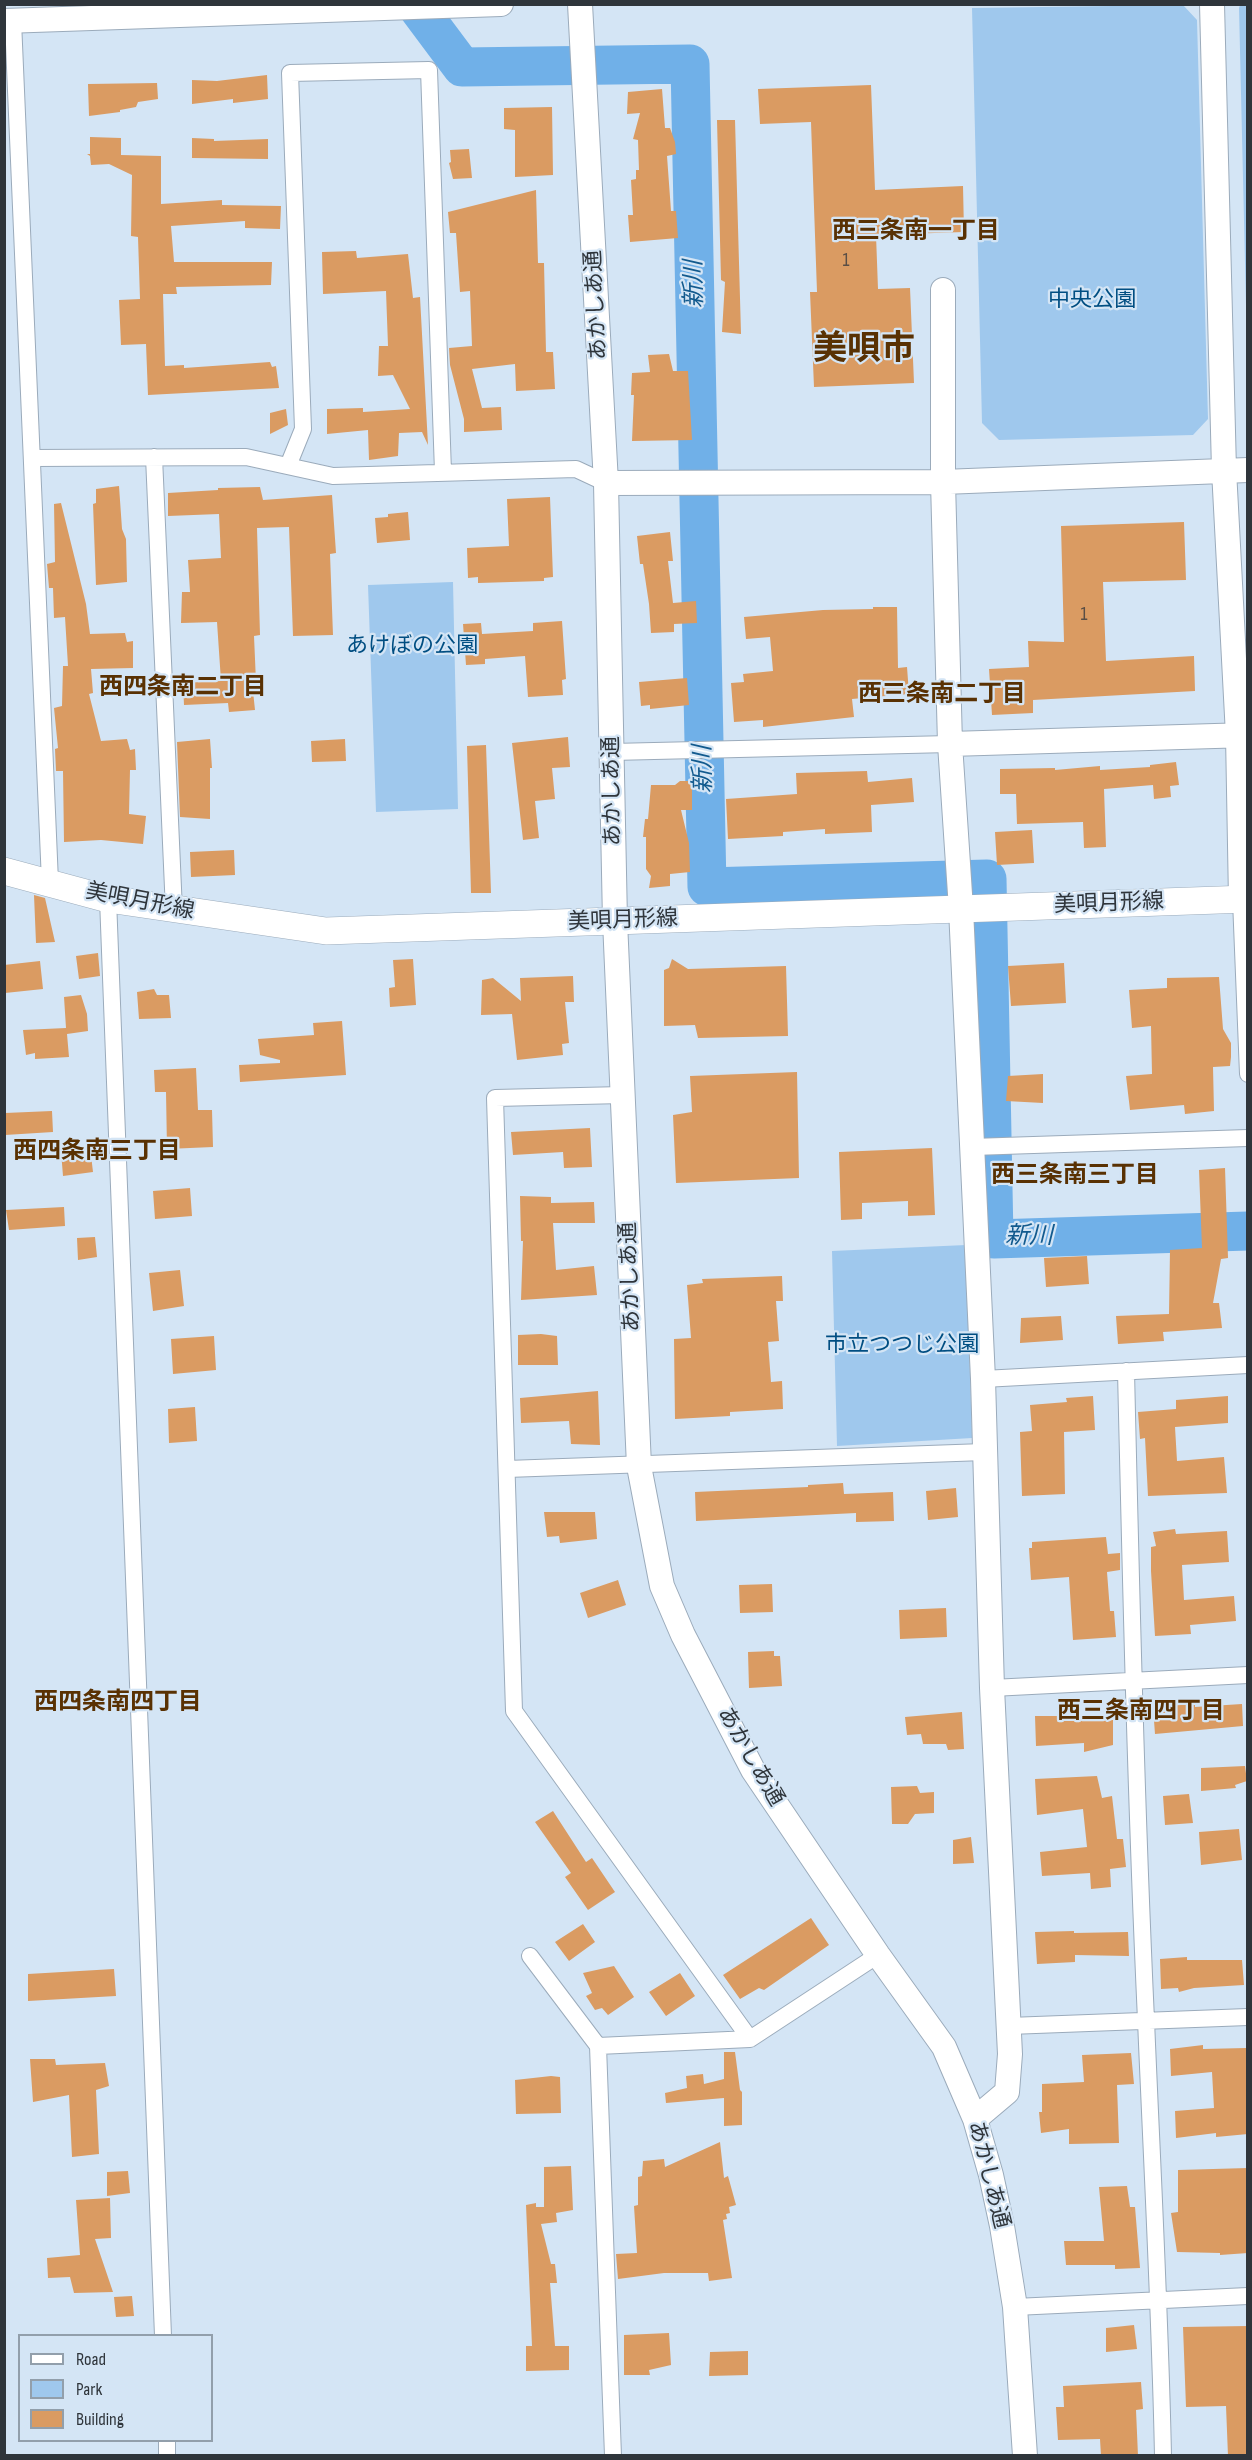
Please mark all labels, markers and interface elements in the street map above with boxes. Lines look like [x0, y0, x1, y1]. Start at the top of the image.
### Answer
district label: 西三条南一丁目 [832, 218, 1000, 246]
street label: あかしあ通 [581, 249, 613, 361]
house number: 1 [843, 249, 849, 273]
water label: 新川 [680, 260, 710, 308]
park label: 中央公園 [1048, 287, 1136, 313]
district label: 美唄市 [813, 330, 915, 370]
house number: 1 [1081, 603, 1087, 627]
park label: あけぼの公園 [346, 633, 478, 659]
district label: 西四条南二丁目 [99, 674, 267, 702]
district label: 西三条南二丁目 [858, 681, 1026, 709]
street label: あかしあ通 [599, 736, 627, 846]
water label: 新川 [689, 745, 719, 793]
street label: 美唄月形線 [83, 879, 197, 925]
street label: 美唄月形線 [1054, 889, 1164, 919]
street label: 美唄月形線 [568, 906, 678, 936]
district label: 西四条南三丁目 [13, 1138, 181, 1166]
district label: 西三条南三丁目 [991, 1162, 1159, 1190]
street label: あかしあ通 [616, 1222, 646, 1332]
water label: 新川 [1005, 1223, 1053, 1251]
park label: 市立つつじ公園 [825, 1332, 979, 1358]
district label: 西四条南四丁目 [34, 1689, 202, 1717]
district label: 西三条南四丁目 [1057, 1698, 1225, 1726]
street label: あかしあ通 [711, 1703, 789, 1811]
street label: あかしあ通 [962, 2118, 1014, 2232]
legend [18, 2334, 213, 2442]
text: Road [76, 2349, 106, 2370]
text: Park [76, 2379, 102, 2400]
text: Building [76, 2409, 124, 2430]

